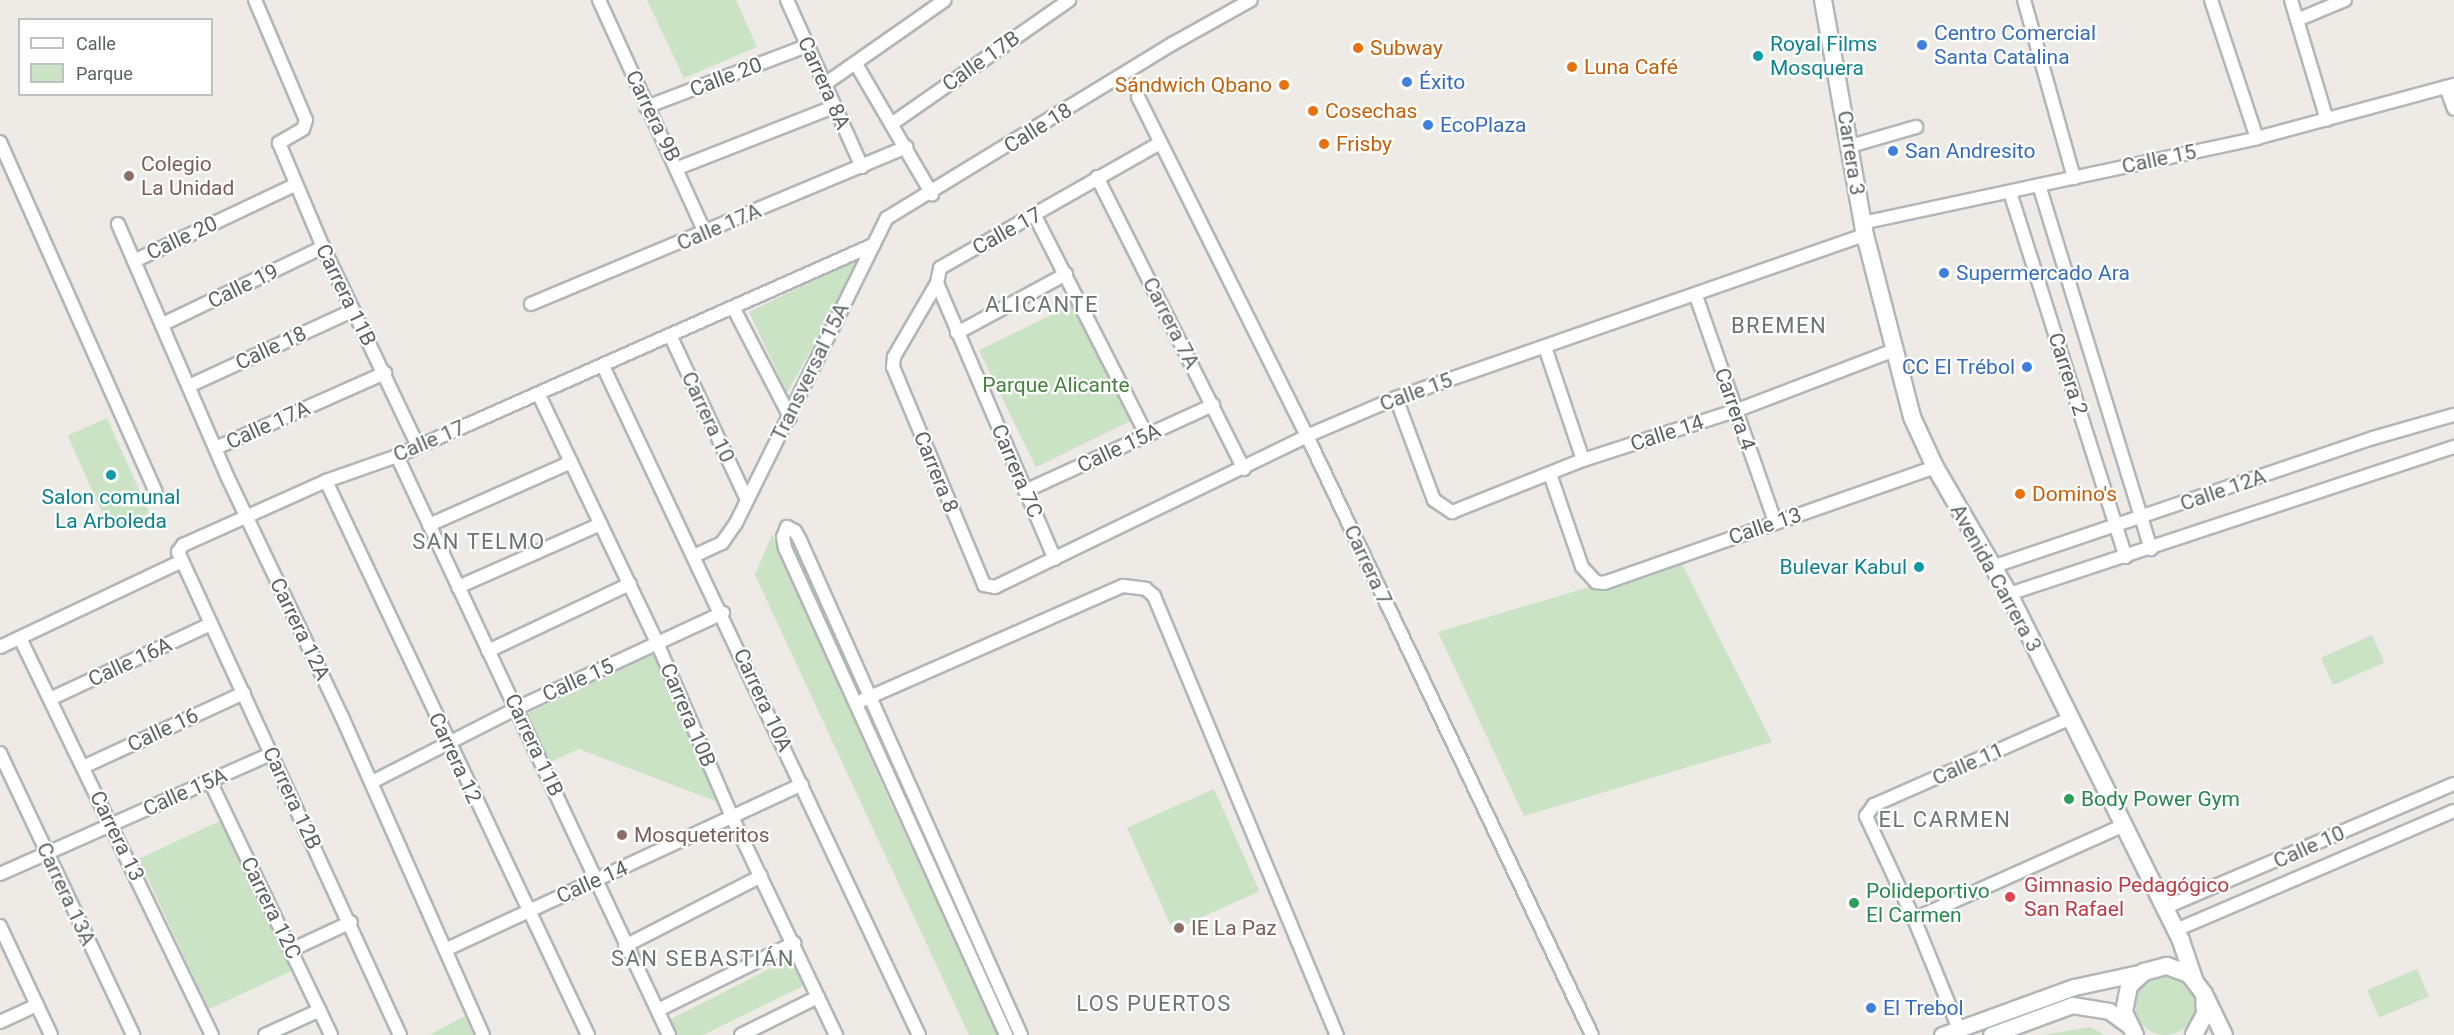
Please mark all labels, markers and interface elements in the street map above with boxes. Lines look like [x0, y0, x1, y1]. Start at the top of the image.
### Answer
legend [18, 18, 213, 96]
place label: Centro Comercial Santa Catalina [1934, 20, 2096, 70]
street label: Calle 17B [938, 25, 1024, 97]
place label: Royal Films Mosquera [1770, 31, 1877, 81]
text: Calle [76, 33, 116, 54]
street label: Carrera 8A [792, 33, 856, 133]
place label: Subway [1370, 35, 1443, 61]
marker: Centro Comercial Santa Catalina [1915, 38, 1929, 52]
marker: Subway [1351, 41, 1365, 55]
marker: Royal Films Mosquera [1751, 49, 1765, 63]
street label: Calle 20 [686, 52, 766, 102]
place label: Luna Café [1584, 54, 1678, 80]
marker: Luna Café [1565, 60, 1579, 74]
text: Parque [76, 63, 133, 84]
street label: Carrera 9B [620, 66, 686, 166]
place label: Éxito [1419, 69, 1465, 95]
place label: Sándwich Qbano [1115, 72, 1272, 98]
marker: Éxito [1400, 75, 1414, 89]
marker: Sándwich Qbano [1277, 78, 1291, 92]
street label: Calle 18 [999, 97, 1077, 159]
place label: Cosechas [1325, 98, 1417, 124]
marker: Cosechas [1306, 104, 1320, 118]
street label: Carrera 3 [1832, 109, 1870, 197]
place label: EcoPlaza [1440, 112, 1526, 138]
marker: EcoPlaza [1421, 118, 1435, 132]
place label: Frisby [1336, 131, 1392, 157]
marker: Frisby [1317, 137, 1331, 151]
place label: San Andresito [1905, 138, 2035, 164]
street label: Calle 15 [2120, 139, 2198, 179]
marker: San Andresito [1886, 144, 1900, 158]
place label: Colegio La Unidad [141, 151, 234, 201]
marker: Colegio La Unidad [122, 169, 136, 183]
street label: Calle 17A [673, 198, 765, 256]
street label: Calle 17 [968, 202, 1046, 260]
street label: Calle 20 [143, 211, 221, 265]
street label: Carrera 11B [311, 240, 381, 350]
street label: Calle 19 [204, 258, 282, 314]
place label: Supermercado Ara [1956, 260, 2130, 286]
marker: Supermercado Ara [1937, 266, 1951, 280]
street label: Carrera 7A [1137, 273, 1205, 373]
district label: ALICANTE [985, 292, 1099, 318]
street label: Transversal 15A [766, 299, 854, 445]
district label: BREMEN [1731, 313, 1827, 339]
street label: Calle 18 [232, 321, 310, 375]
street label: Carrera 2 [2043, 329, 2093, 419]
place label: CC El Trébol [1902, 354, 2015, 380]
marker: CC El Trébol [2020, 360, 2034, 374]
street label: Carrera 4 [1709, 365, 1761, 453]
street label: Calle 15 [1376, 367, 1456, 417]
street label: Carrera 10 [676, 368, 740, 466]
park label: Parque Alicante [982, 372, 1130, 398]
street label: Calle 17A [222, 395, 314, 455]
street label: Calle 14 [1627, 409, 1707, 457]
street label: Calle 17 [389, 415, 469, 467]
street label: Calle 15A [1073, 418, 1165, 478]
street label: Carrera 7C [986, 420, 1048, 522]
street label: Carrera 8 [908, 428, 964, 516]
street label: Calle 12A [2177, 464, 2269, 516]
marker: Salon comunal La Arboleda [104, 468, 118, 482]
place label: Domino's [2032, 481, 2117, 507]
place label: Salon comunal La Arboleda [42, 484, 180, 534]
marker: Domino's [2013, 487, 2027, 501]
street label: Avenida Carrera 3 [1945, 500, 2047, 656]
street label: Calle 13 [1725, 502, 1805, 550]
street label: Carrera 7 [1339, 521, 1397, 609]
district label: SAN TELMO [412, 529, 546, 555]
place label: Bulevar Kabul [1779, 554, 1907, 580]
marker: Bulevar Kabul [1912, 560, 1926, 574]
street label: Carrera 12A [264, 574, 336, 684]
street label: Calle 16A [84, 632, 176, 692]
street label: Carrera 10A [728, 644, 798, 756]
street label: Calle 15 [539, 653, 617, 707]
street label: Carrera 10B [655, 659, 721, 771]
street label: Carrera 11B [499, 690, 569, 800]
street label: Calle 16 [124, 703, 202, 757]
street label: Carrera 12 [423, 709, 487, 807]
street label: Calle 11 [1929, 737, 2007, 791]
street label: Carrera 12B [257, 743, 327, 853]
street label: Calle 15A [139, 762, 231, 822]
place label: Body Power Gym [2081, 786, 2240, 812]
street label: Carrera 13 [84, 787, 150, 885]
marker: Body Power Gym [2062, 792, 2076, 806]
district label: EL CARMEN [1879, 807, 2011, 833]
street label: Calle 10 [2270, 820, 2348, 874]
place label: Mosqueteritos [634, 822, 770, 848]
marker: Mosqueteritos [615, 828, 629, 842]
street label: Carrera 13A [31, 838, 101, 950]
street label: Carrera 12C [235, 853, 307, 963]
street label: Calle 14 [553, 855, 631, 909]
place label: Gimnasio Pedagógico San Rafael [2024, 872, 2229, 922]
place label: Polideportivo El Carmen [1866, 878, 1990, 928]
marker: Gimnasio Pedagógico San Rafael [2001, 888, 2019, 906]
marker: Polideportivo El Carmen [1847, 896, 1861, 910]
place label: IE La Paz [1191, 915, 1277, 941]
marker: IE La Paz [1172, 921, 1186, 935]
district label: SAN SEBASTIÁN [611, 946, 795, 972]
district label: LOS PUERTOS [1076, 991, 1232, 1017]
place label: El Trebol [1883, 995, 1964, 1021]
marker: El Trebol [1864, 1001, 1878, 1015]

